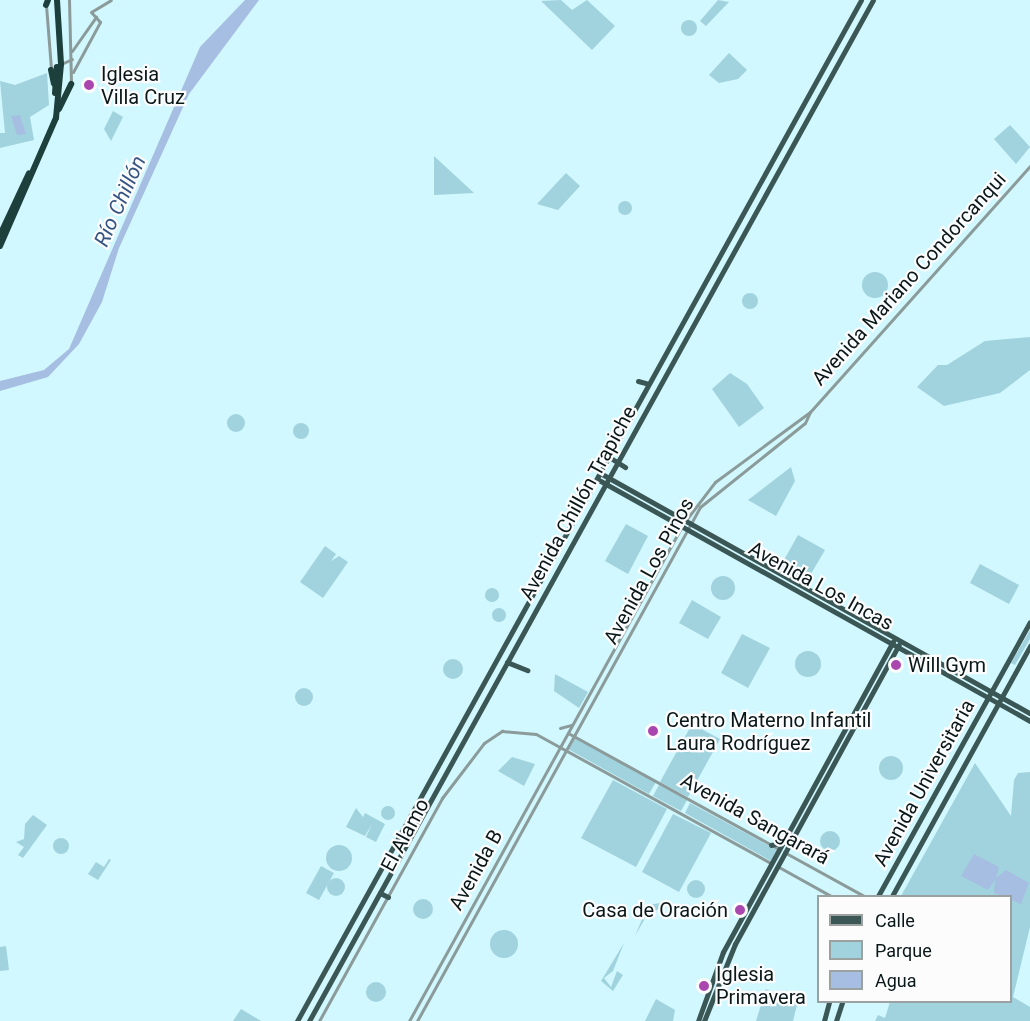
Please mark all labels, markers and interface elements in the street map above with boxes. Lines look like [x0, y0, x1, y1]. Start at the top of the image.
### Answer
place label: Iglesia Villa Cruz [101, 62, 185, 109]
marker: Iglesia Villa Cruz [82, 78, 96, 92]
water label: Río Chillón [89, 152, 151, 250]
street label: Avenida Mariano Condorcanqui [807, 168, 1011, 390]
street label: Avenida Chillón Trapiche [515, 402, 641, 604]
street label: Avenida Los Pinos [599, 494, 699, 648]
street label: Avenida Los Incas [745, 536, 897, 636]
place label: Will Gym [908, 653, 986, 677]
marker: Will Gym [889, 658, 903, 672]
street label: Avenida Universitaria [868, 696, 980, 870]
place label: Centro Materno Infantil Laura Rodríguez [666, 708, 871, 755]
marker: Centro Materno Infantil Laura Rodríguez [644, 722, 662, 740]
street label: Avenida Sangarará [677, 768, 833, 870]
street label: El Alamo [376, 795, 434, 875]
street label: Avenida B [444, 826, 508, 914]
legend [817, 895, 1012, 1003]
place label: Casa de Oración [582, 898, 728, 922]
marker: Casa de Oración [733, 903, 747, 917]
text: Calle [875, 910, 915, 931]
text: Parque [875, 940, 932, 961]
place label: Iglesia Primavera [716, 963, 806, 1010]
text: Agua [875, 970, 917, 991]
marker: Iglesia Primavera [697, 979, 711, 993]

